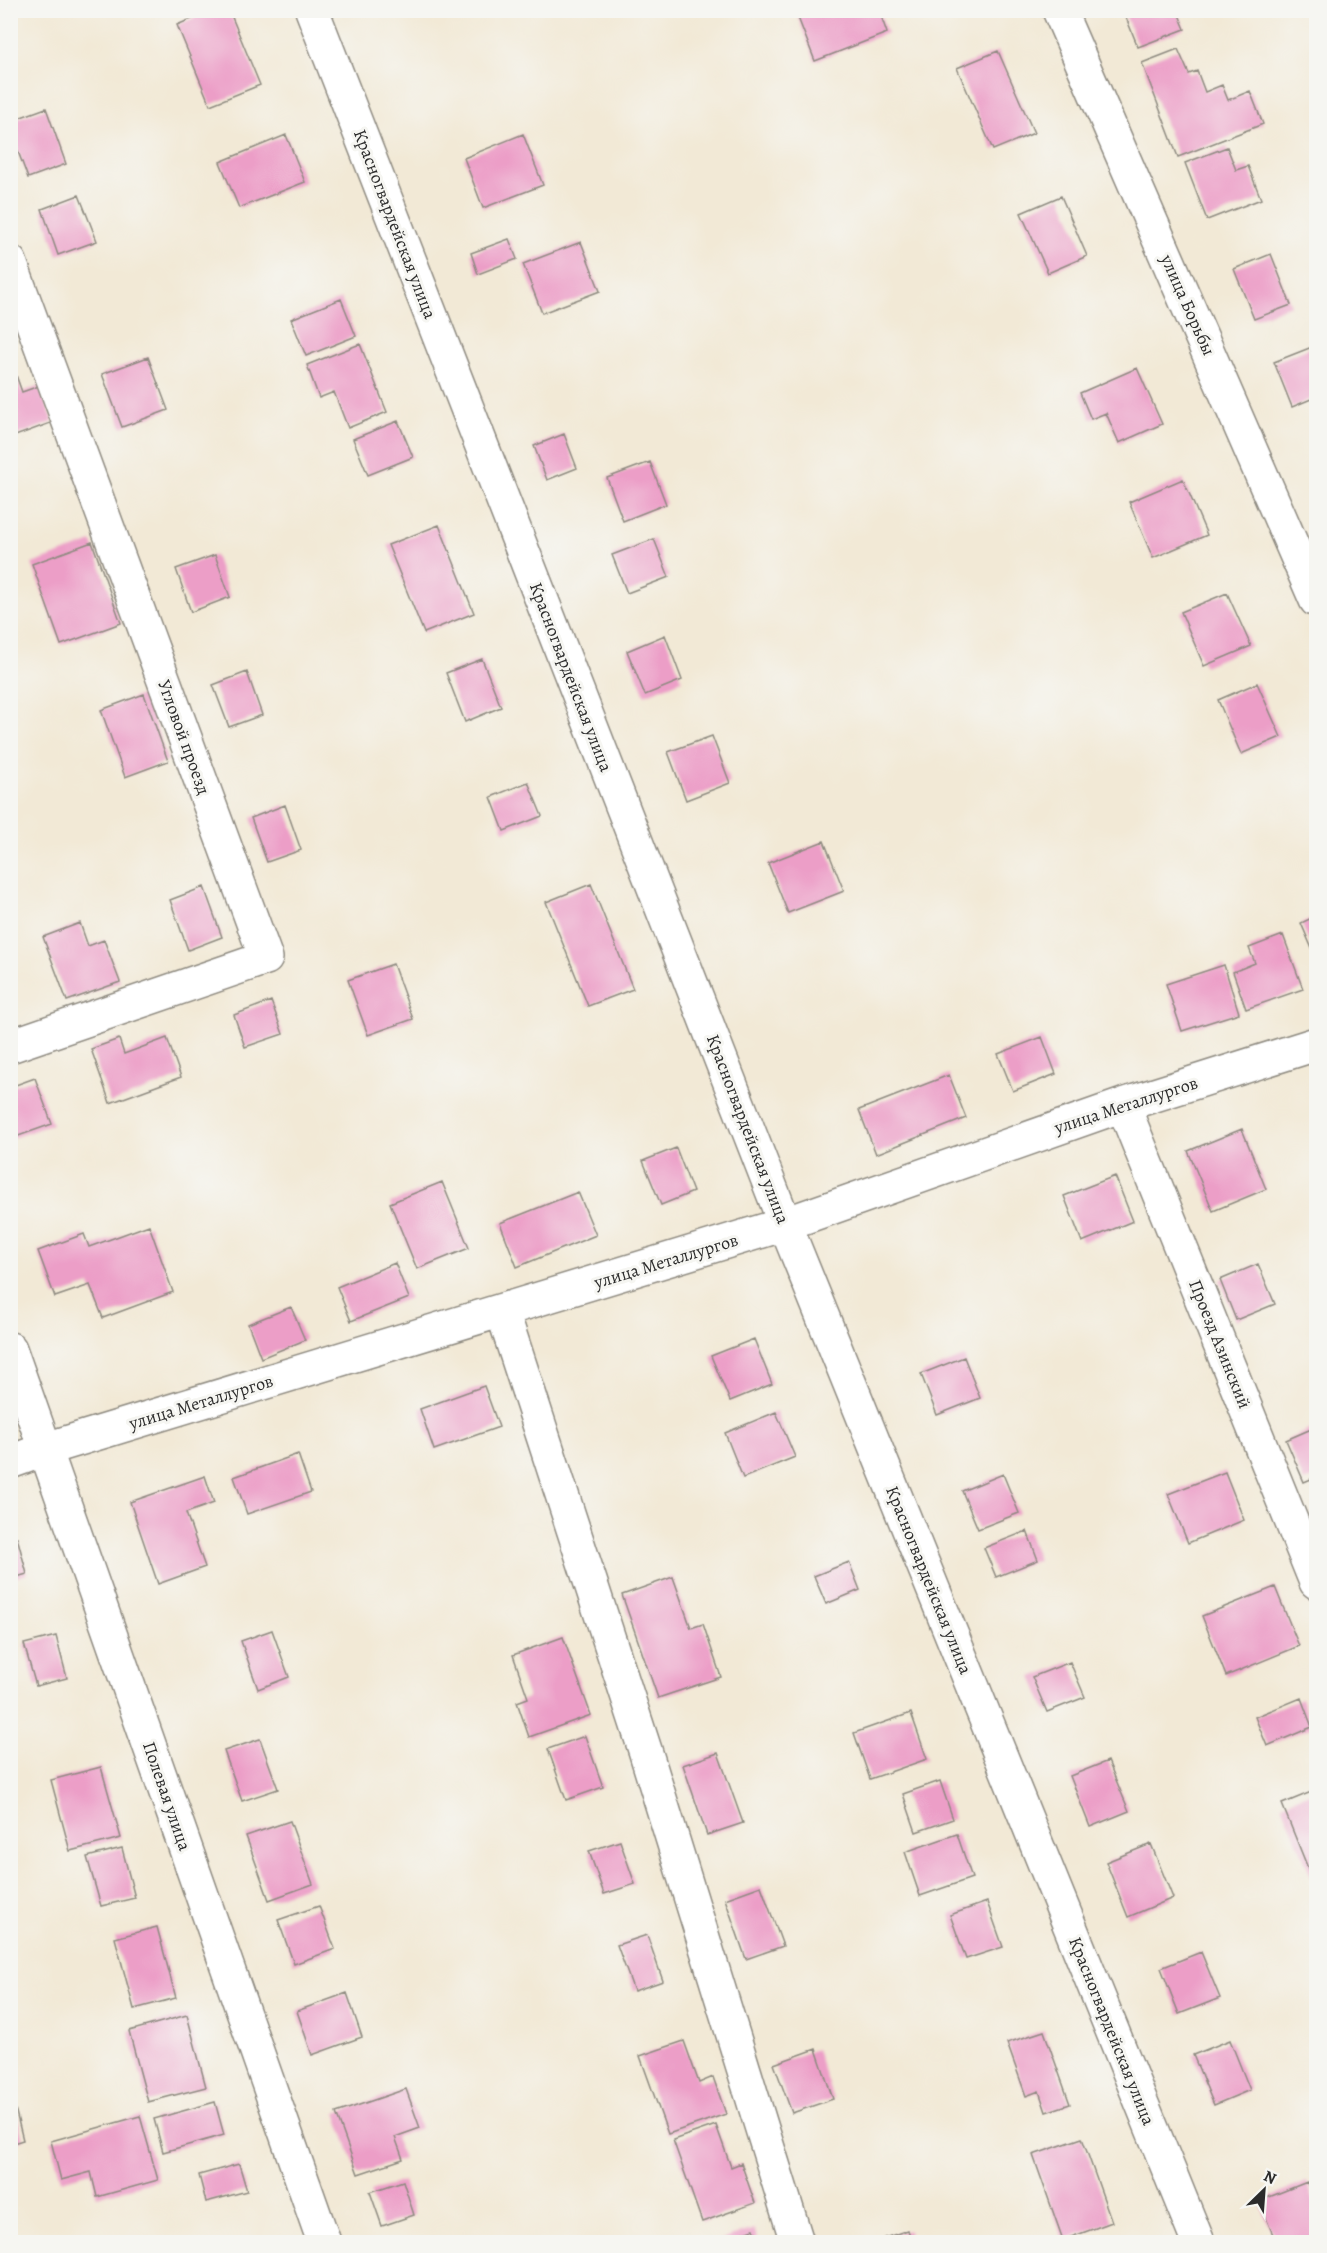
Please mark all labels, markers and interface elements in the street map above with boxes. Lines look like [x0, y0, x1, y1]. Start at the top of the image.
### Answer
street label: Красногвардейская улица [348, 126, 442, 323]
street label: улица Борьбы [1155, 250, 1221, 359]
street label: Красногвардейская улица [524, 579, 618, 776]
street label: Угловой проезд [152, 676, 216, 798]
street label: Красногвардейская улица [701, 1031, 795, 1228]
street label: улица Металлургов [1050, 1070, 1201, 1140]
street label: улица Металлургов [590, 1228, 741, 1295]
street label: Проезд Азинский [1183, 1276, 1257, 1412]
street label: улица Металлургов [125, 1369, 276, 1436]
street label: Красногвардейская улица [880, 1482, 978, 1678]
street label: Полевая улица [137, 1738, 197, 1854]
street label: Красногвардейская улица [1063, 1933, 1161, 2129]
north arrow [1234, 2160, 1294, 2220]
text: N [1260, 2165, 1280, 2190]

